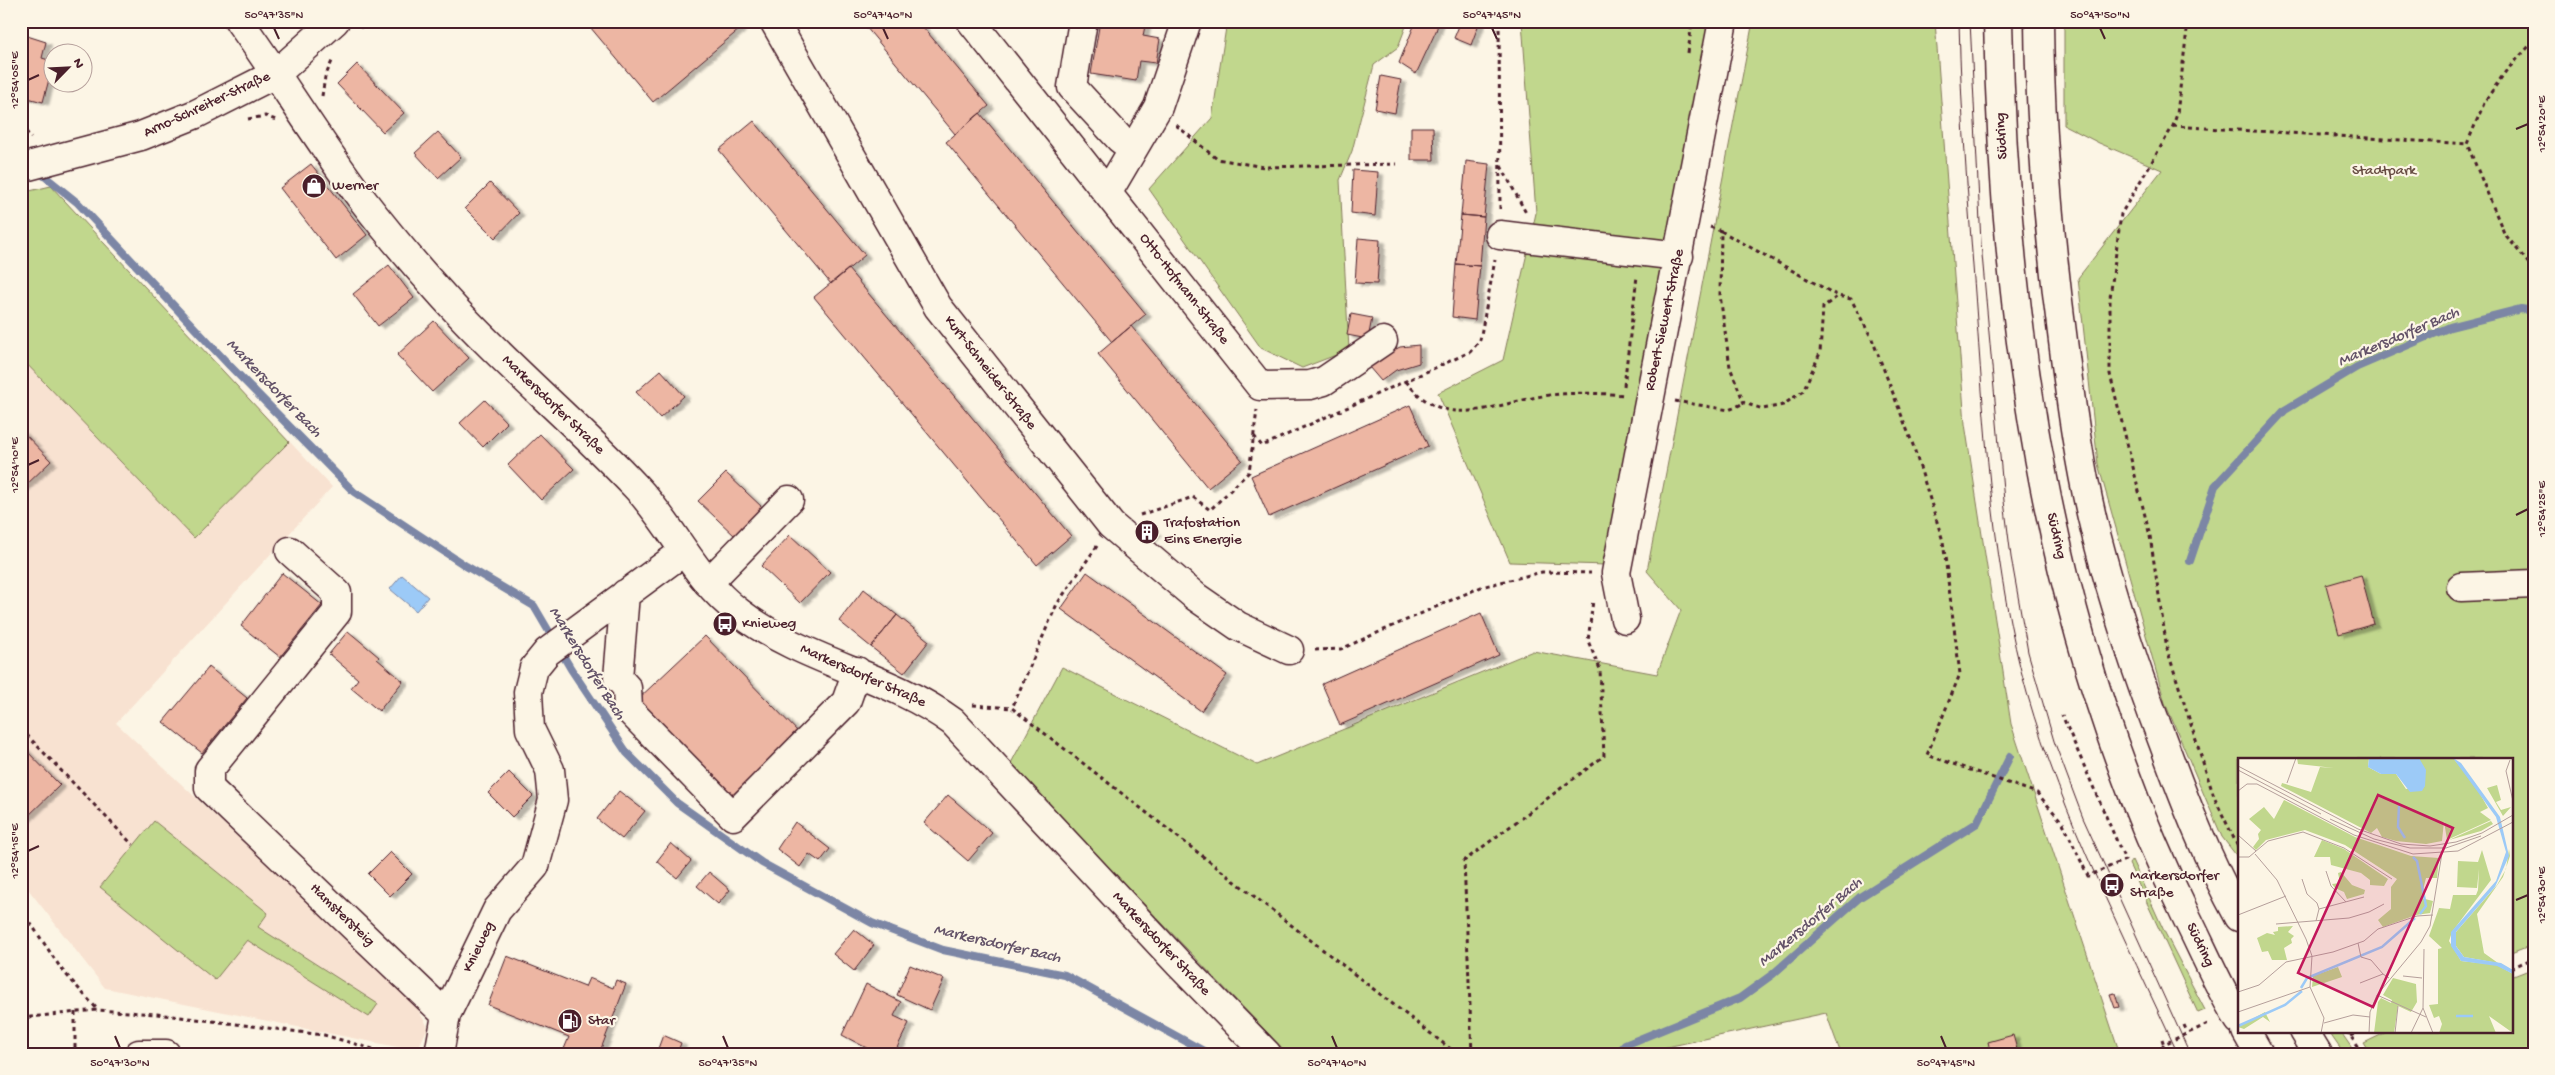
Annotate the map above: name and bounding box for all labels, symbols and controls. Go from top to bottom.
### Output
text: 50°47'35"N [245,9,304,23]
text: 50°47'40"N [854,9,913,23]
text: 50°47'45"N [1463,9,1521,23]
text: 50°47'50"N [2070,9,2130,23]
north arrow [42,42,92,92]
text: 12°54'05"E [9,51,23,109]
text: N [68,56,87,71]
street label: Arno-Schreiter-Straße [141,68,273,142]
text: 12°54'20"E [2536,95,2550,153]
street label: Südring [1992,112,2012,160]
park label: Stadtpark [2352,162,2417,180]
shop icon: Werner [301,173,327,199]
place label: Werner [332,177,380,195]
street label: Otto-Hofmann-Straße [1135,230,1233,348]
street label: Robert-Siewert-Straße [1641,247,1689,393]
water label: Markersdorfer Bach [2336,304,2463,372]
street label: Kurt-Schneider-Straße [940,312,1040,434]
water label: Markersdorfer Bach [221,336,325,443]
street label: Markersdorfer Straße [498,351,608,459]
text: 12°54'10"E [9,437,23,494]
text: 12°54'25"E [2536,481,2550,538]
street label: Südring [2042,511,2070,561]
place label: Trafostation Eins Energie [1163,514,1242,549]
building icon: Trafostation Eins Energie [1134,519,1160,545]
water label: Markersdorfer Bach [544,604,629,724]
bus stop icon: Knieweg [712,611,738,637]
place label: Knieweg [742,615,796,633]
street label: Markersdorfer Straße [797,640,929,712]
inset map [2238,758,2512,1032]
text: 12°54'15"E [9,823,23,879]
text: 12°54'30"E [2536,866,2550,924]
place label: Markersdorfer Straße [2130,867,2221,902]
bus stop icon: Markersdorfer Straße [2099,872,2125,898]
water label: Markersdorfer Bach [1755,874,1867,972]
street label: Hamstersteig [306,880,378,950]
street label: Markersdorfer Straße [1108,888,1214,1000]
street label: Knieweg [459,919,499,975]
street label: Südring [2182,920,2218,970]
water label: Markersdorfer Bach [932,921,1063,969]
fuel station icon: Star [557,1008,583,1034]
place label: Star [588,1012,616,1030]
text: 50°47'30"N [90,1057,150,1071]
text: 50°47'35"N [699,1057,758,1071]
text: 50°47'40"N [1308,1057,1367,1071]
text: 50°47'45"N [1917,1057,1975,1071]

